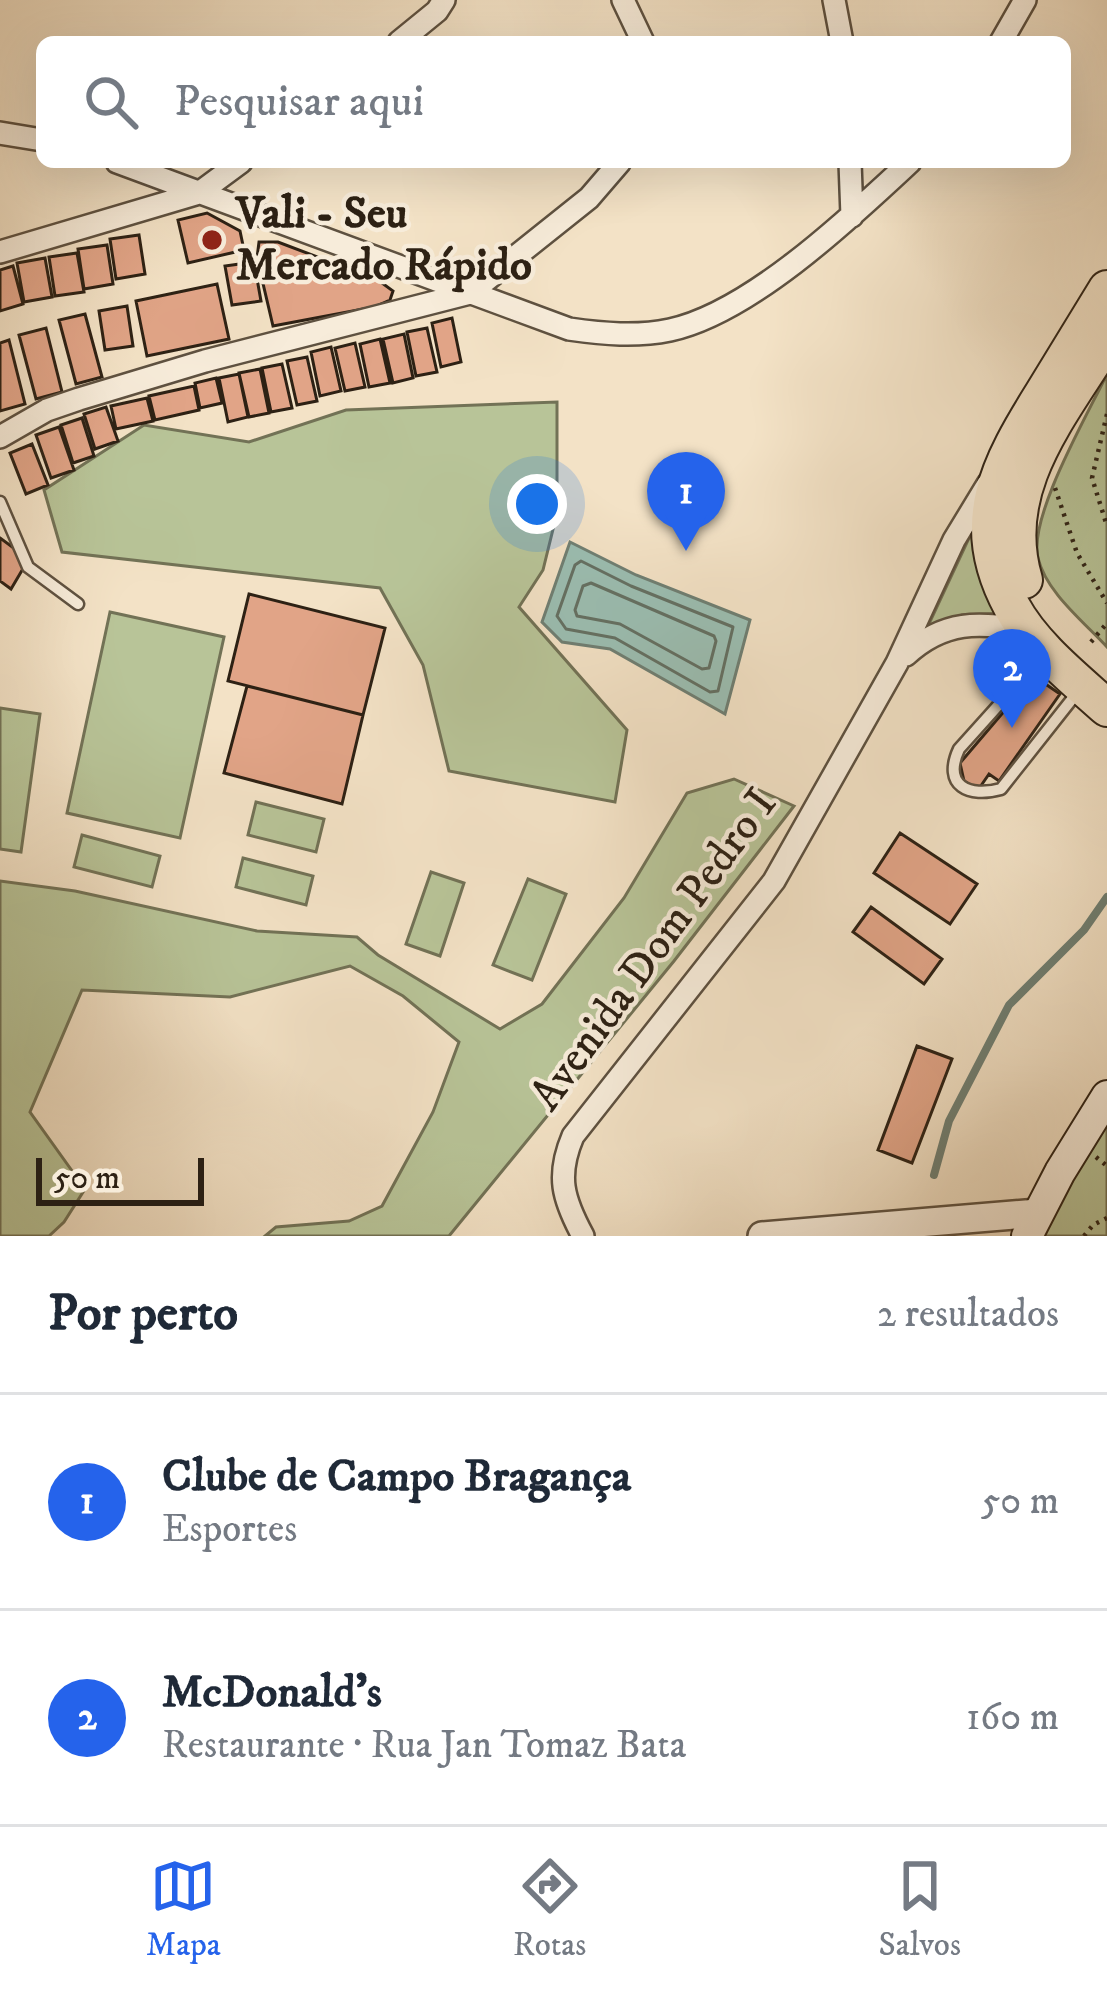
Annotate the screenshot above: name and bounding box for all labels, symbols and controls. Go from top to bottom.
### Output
search box [36,36,1071,168]
icon: search [78,69,144,135]
text: Pesquisar aqui [174,74,424,130]
place label: Vali - Seu Mercado Rápido [234,186,532,294]
marker: Vali - Seu Mercado Rápido [199,227,225,253]
pin: 1 [647,452,725,551]
your location [507,474,567,534]
pin: 2 [973,629,1051,728]
street label: Avenida Dom Pedro I [518,778,790,1122]
scale bar [36,1152,204,1205]
text: 50 m [54,1158,120,1199]
text: Por perto [48,1282,238,1346]
text: 2 resultados [877,1290,1059,1339]
text: Clube de Campo Bragança [162,1449,631,1505]
text: 1 [80,1477,94,1526]
text: 50 m [981,1477,1059,1526]
text: Esportes [162,1505,297,1554]
text: McDonald's [162,1665,382,1721]
text: 2 [77,1693,97,1742]
text: 160 m [966,1693,1059,1742]
text: Restaurante · Rua Jan Tomaz Bata [162,1721,686,1770]
tab: Mapa [146,1853,221,1966]
tab: Rotas [513,1853,586,1966]
tab: Salvos [879,1853,961,1966]

